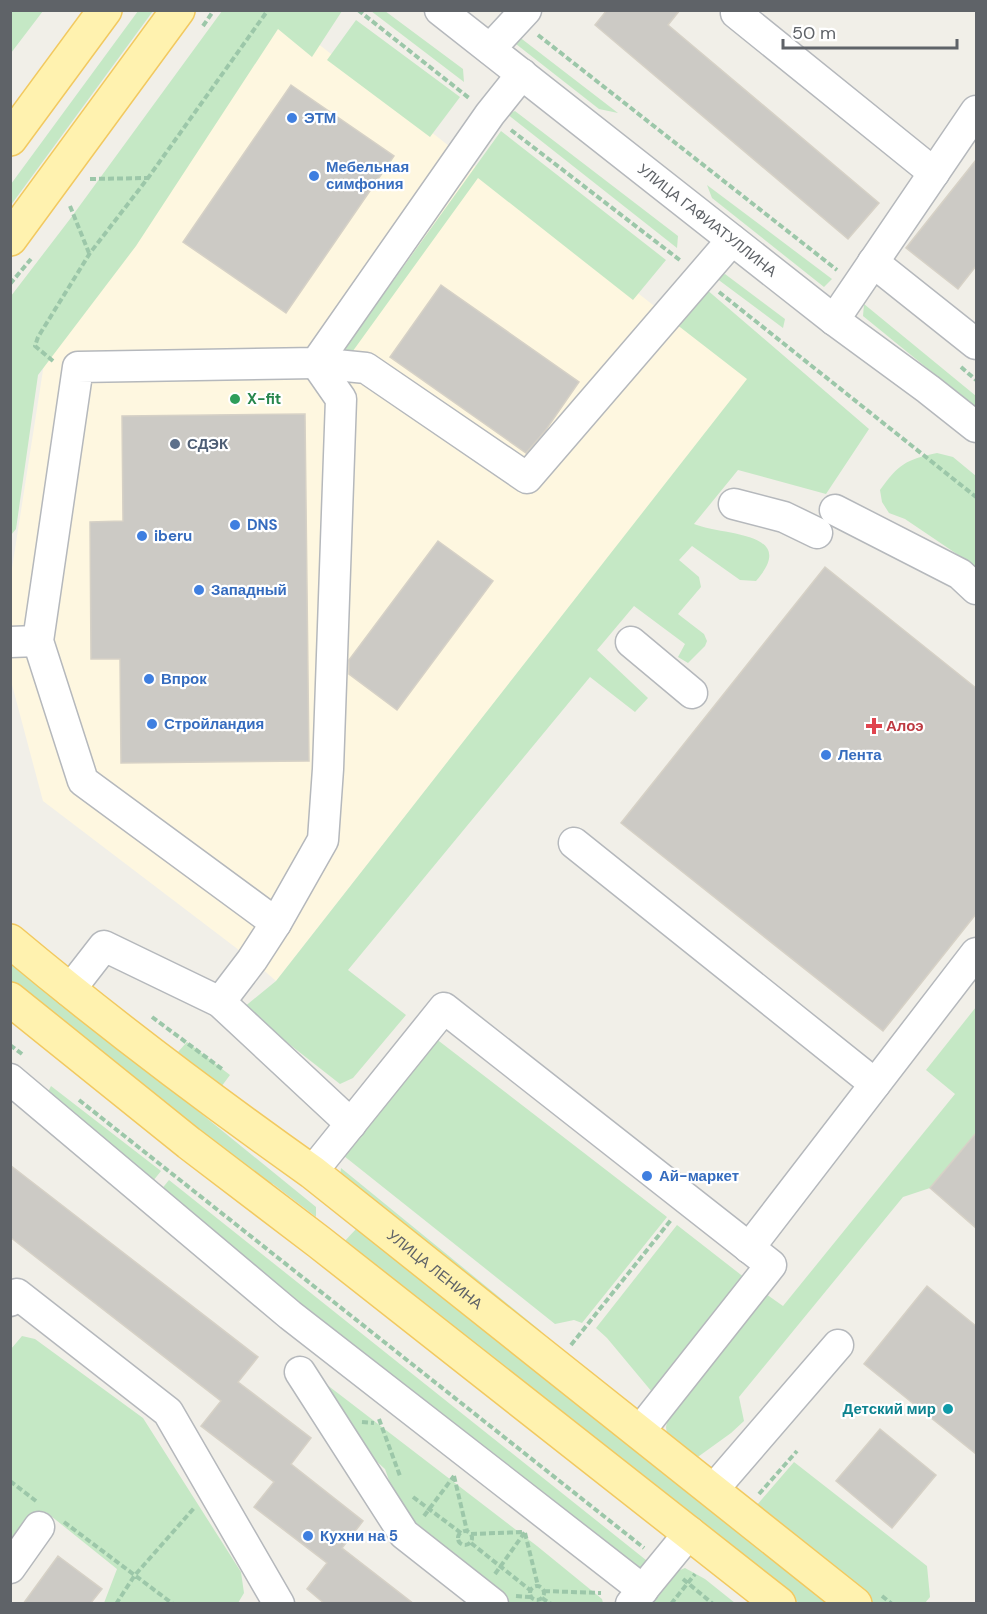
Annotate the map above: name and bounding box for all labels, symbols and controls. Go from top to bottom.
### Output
scale bar [783,12,957,50]
text: 50 m [792,21,836,45]
place label: ЭТМ [304,108,336,128]
marker: ЭТМ [285,111,299,125]
place label: Мебельная симфония [326,157,409,194]
street label: УЛИЦА ГАФИАТУЛЛИНА [633,159,781,281]
marker: Мебельная симфония [307,169,321,183]
place label: X-fit [247,389,281,409]
marker: X-fit [228,392,242,406]
place label: СДЭК [187,434,229,454]
marker: СДЭК [168,437,182,451]
place label: DNS [247,515,278,535]
marker: DNS [228,518,242,532]
place label: iberu [154,526,192,546]
marker: iberu [135,529,149,543]
place label: Западный [211,580,287,600]
marker: Западный [192,583,206,597]
place label: Впрок [161,669,207,689]
marker: Впрок [142,672,156,686]
place label: Стройландия [164,714,264,734]
place label: Алоэ [886,716,923,736]
marker: Стройландия [145,717,159,731]
marker: Алоэ [867,719,881,733]
place label: Лента [838,745,882,765]
marker: Лента [819,748,833,762]
place label: Ай-маркет [659,1166,739,1186]
marker: Ай-маркет [640,1169,654,1183]
street label: УЛИЦА ЛЕНИНА [383,1225,487,1314]
place label: Детский мир [843,1399,936,1419]
marker: Детский мир [941,1402,955,1416]
place label: Кухни на 5 [320,1526,398,1546]
marker: Кухни на 5 [301,1529,315,1543]

